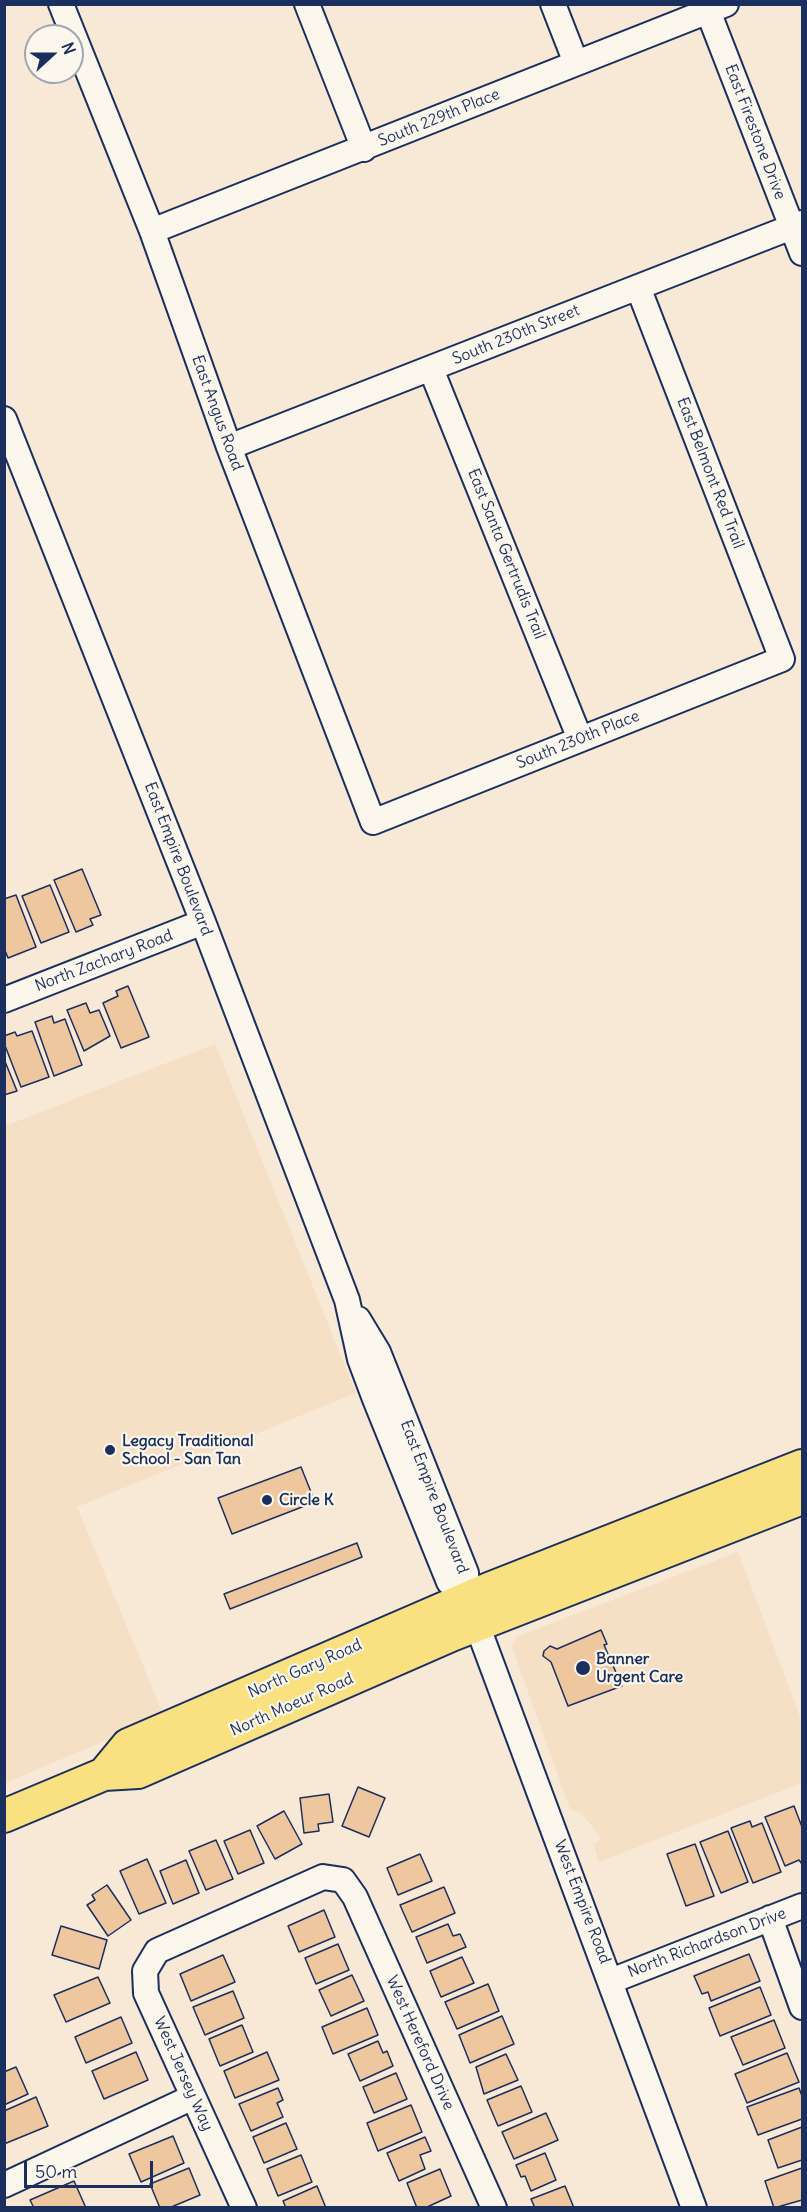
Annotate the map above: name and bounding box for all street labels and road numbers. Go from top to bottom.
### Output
street label: East Firestone Drive [720,62,790,202]
street label: South 229th Place [375,85,503,151]
street label: South 230th Street [450,301,582,369]
street label: East Angus Road [187,353,247,473]
street label: East Belmont Red Trail [672,395,748,551]
street label: East Santa Gertrudis Trail [463,466,549,642]
street label: South 230th Place [514,707,642,773]
street label: East Empire Boulevard [140,780,216,938]
street label: North Zachary Road [32,926,176,996]
street label: East Empire Boulevard [396,1418,472,1576]
street label: North Gary Road [245,1635,365,1703]
street label: North Moeur Road [228,1669,356,1741]
street label: West Empire Road [550,1837,614,1967]
street label: North Richardson Drive [625,1904,789,1982]
street label: West Hereford Drive [382,1973,458,2113]
street label: West Jersey Way [149,2014,217,2134]

